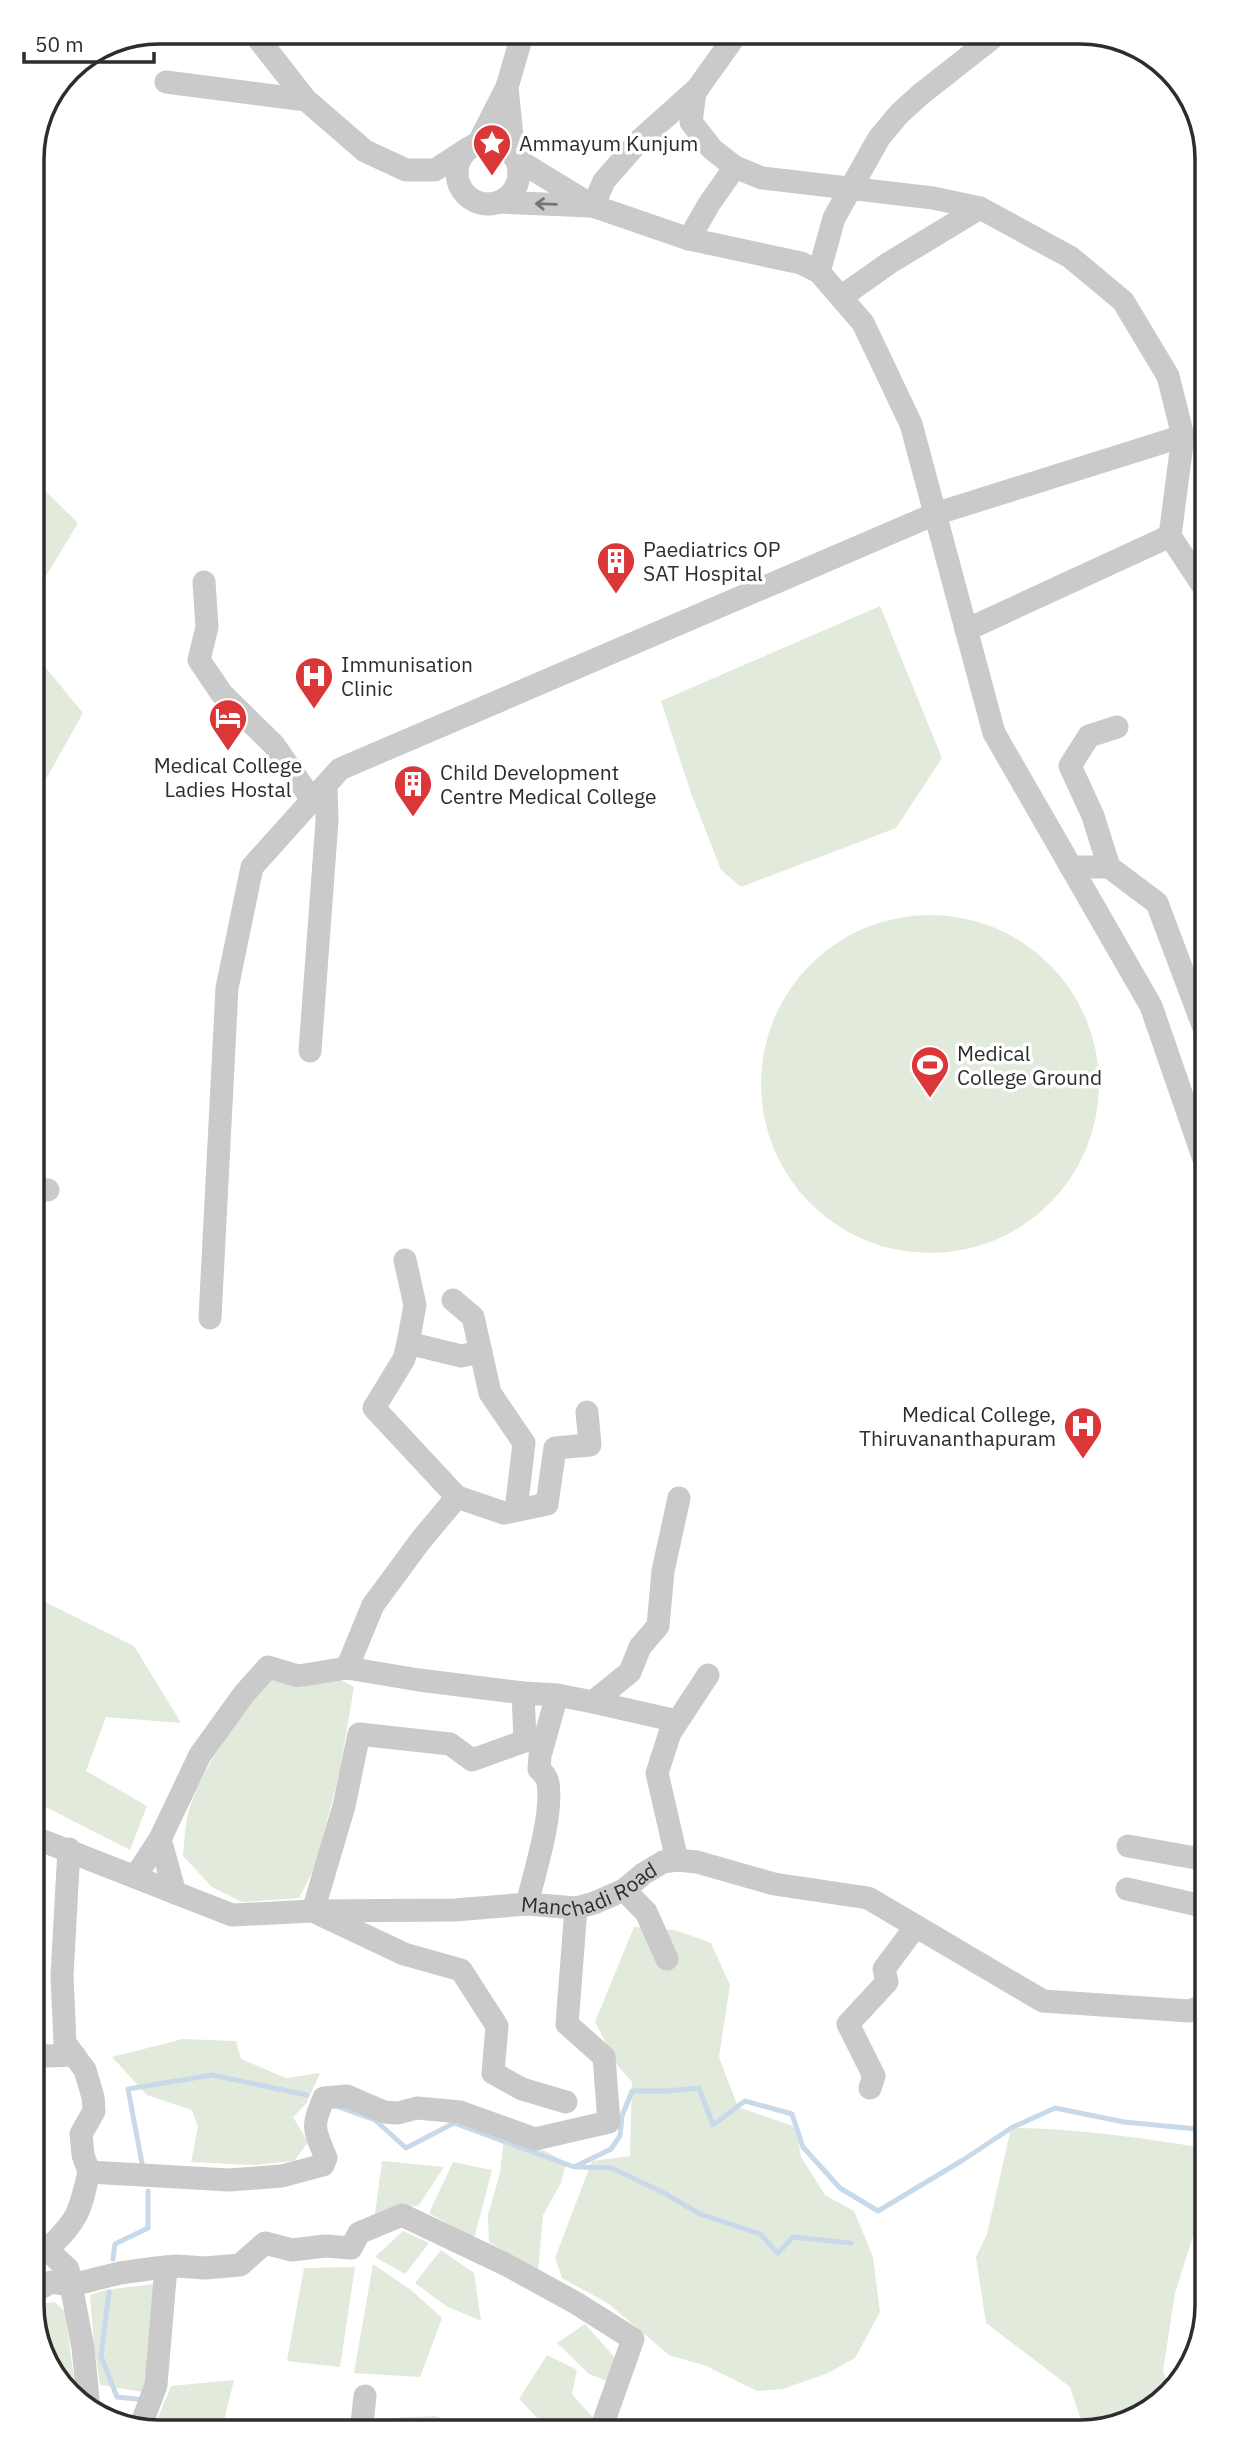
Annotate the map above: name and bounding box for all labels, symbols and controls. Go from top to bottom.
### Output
scale bar [24,21,154,65]
text: 50 m [35,30,84,58]
place icon: Ammayum Kunjum [471,122,513,177]
place label: Ammayum Kunjum [519,129,698,157]
one-way arrow [535,198,558,211]
place label: Paediatrics OP SAT Hospital [643,535,781,587]
building icon: Paediatrics OP SAT Hospital [595,540,637,595]
place label: Immunisation Clinic [341,650,473,702]
hospital icon: Immunisation Clinic [293,655,335,710]
hotel icon: Medical College Ladies Hostal [207,697,249,752]
place label: Medical College Ladies Hostal [154,751,302,803]
place label: Child Development Centre Medical College [440,758,657,810]
building icon: Child Development Centre Medical College [392,763,434,818]
place label: Medical College Ground [957,1039,1102,1091]
sports icon: Medical College Ground [909,1044,951,1099]
place label: Medical College, Thiruvananthapuram [859,1400,1056,1452]
hospital icon: Medical College, Thiruvananthapuram [1062,1405,1104,1460]
street label: Manchadi Road [520,1855,662,1923]

